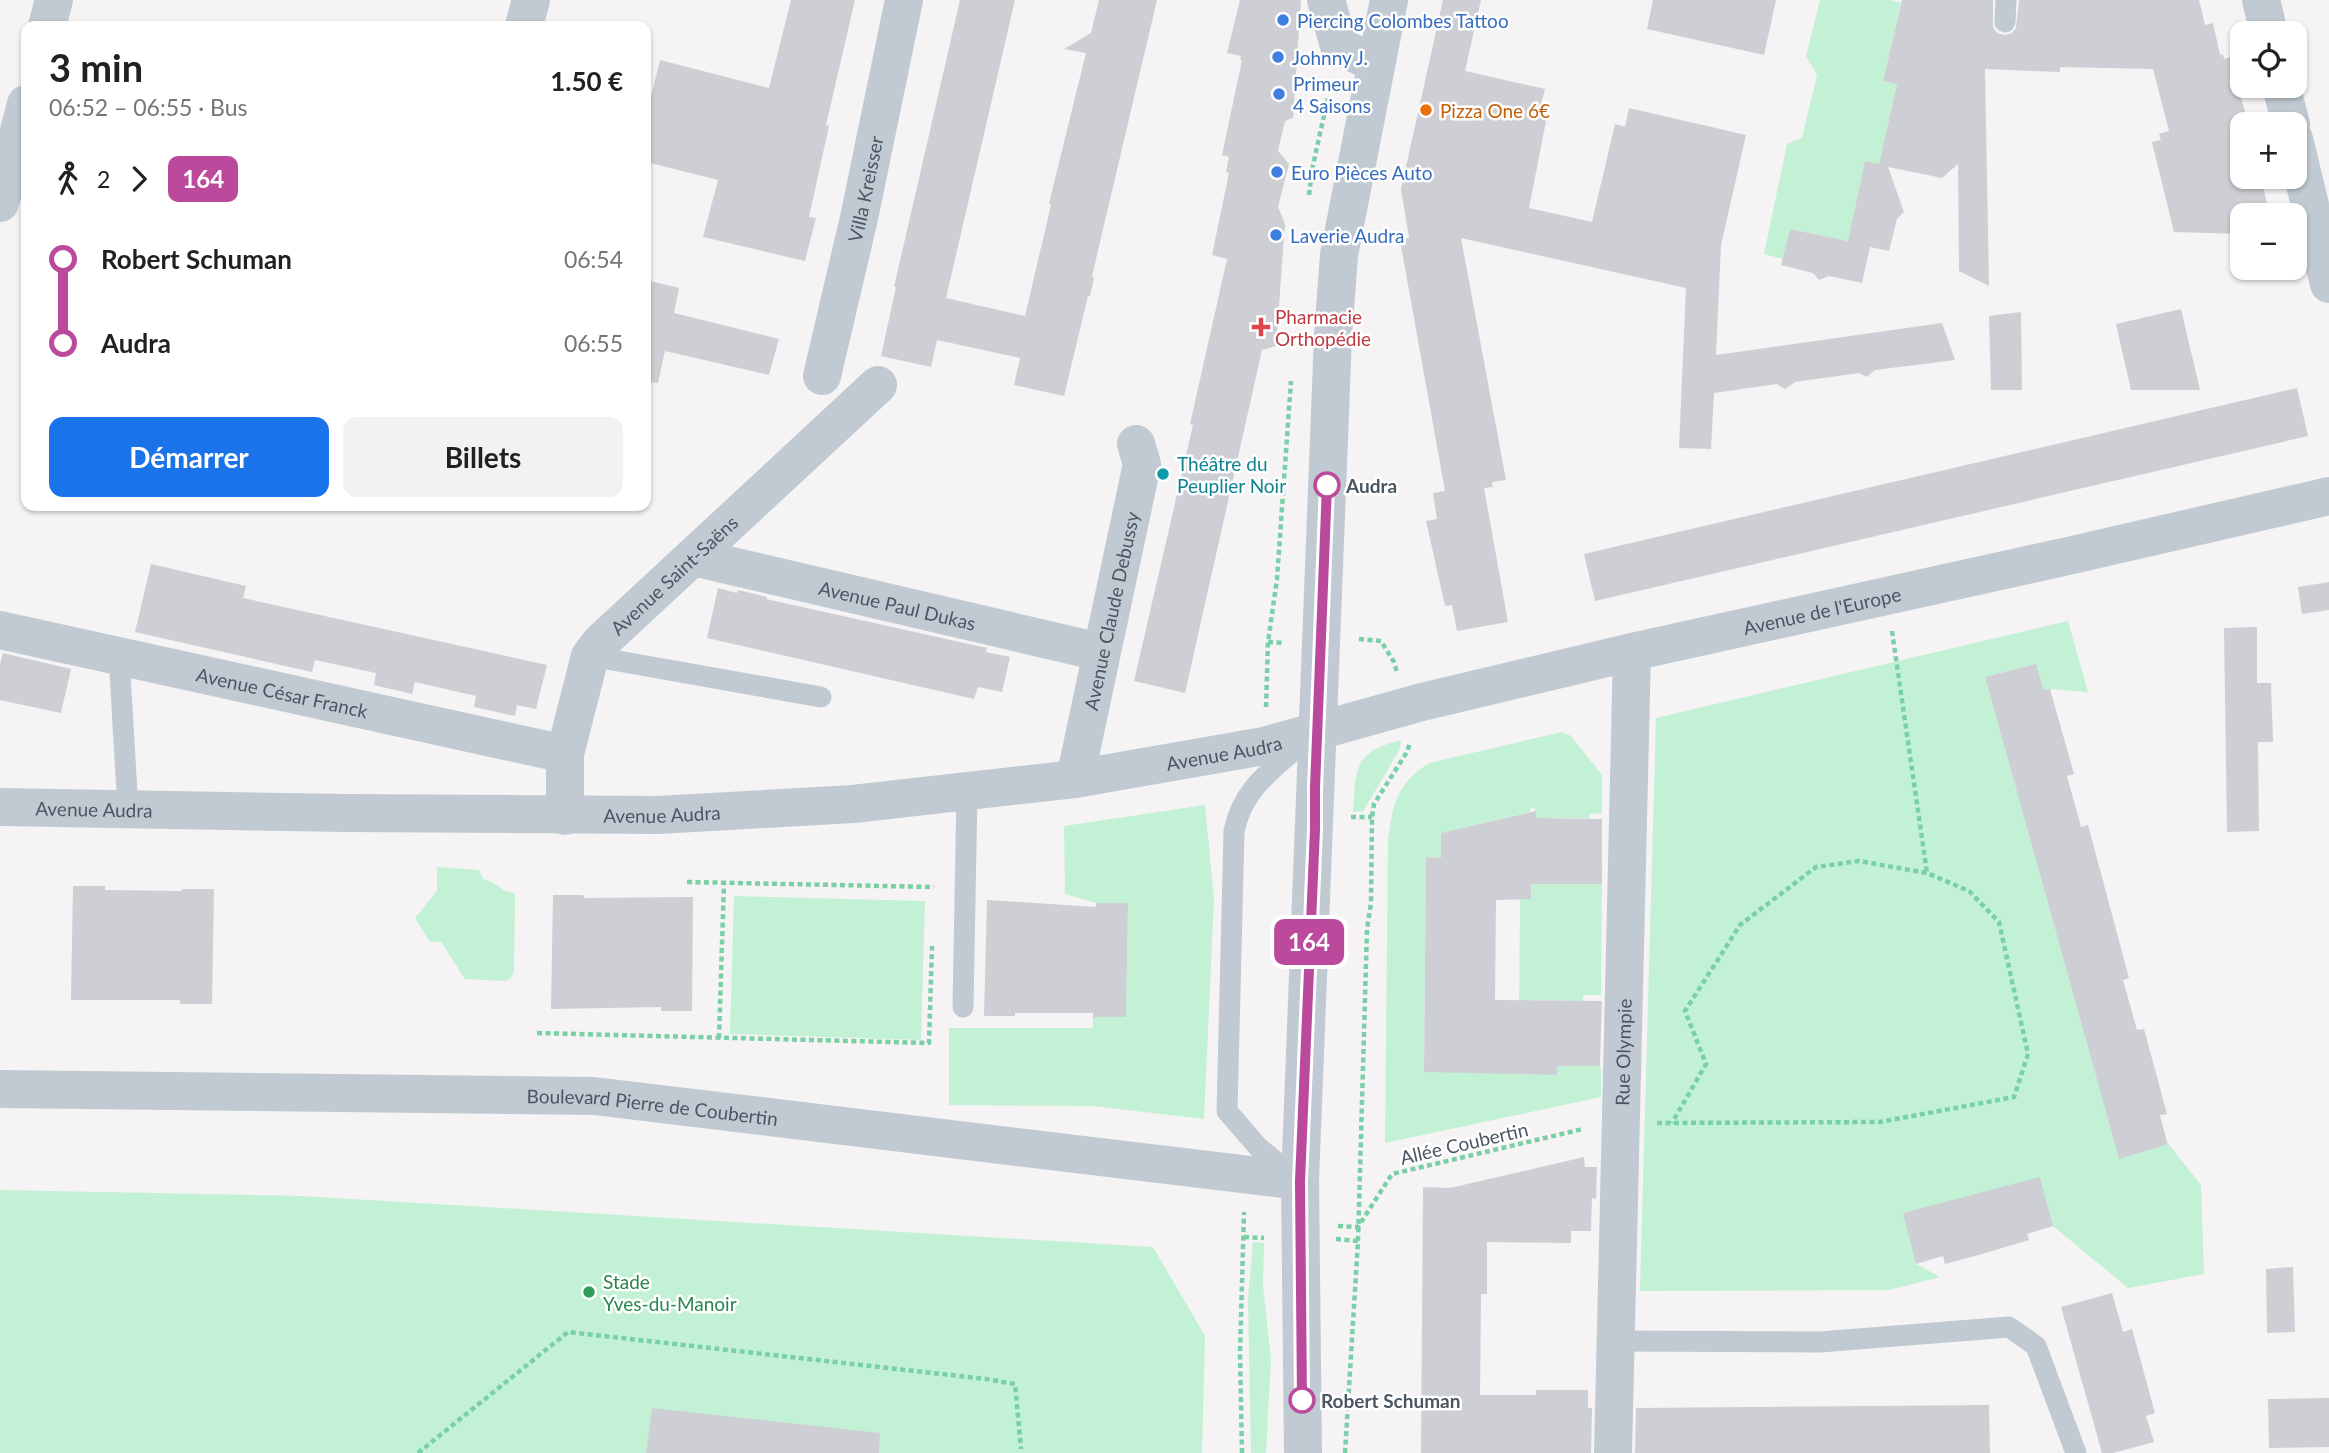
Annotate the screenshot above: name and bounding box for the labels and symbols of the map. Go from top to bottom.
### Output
place label: Piercing Colombes Tattoo [1297,9,1509,32]
marker: Piercing Colombes Tattoo [1275,12,1291,28]
place label: Johnny J. [1292,46,1368,69]
marker: Johnny J. [1270,49,1286,65]
place label: Primeur 4 Saisons [1293,72,1371,117]
marker: Primeur 4 Saisons [1271,86,1287,102]
place label: Pizza One 6€ [1440,99,1550,122]
marker: Pizza One 6€ [1418,102,1434,118]
street label: Villa Kreisser [842,134,887,244]
place label: Euro Pièces Auto [1291,161,1432,184]
marker: Euro Pièces Auto [1269,164,1285,180]
place label: Laverie Audra [1290,224,1404,247]
marker: Laverie Audra [1268,227,1284,243]
place label: Pharmacie Orthopédie [1275,305,1371,350]
marker: Pharmacie Orthopédie [1253,319,1269,335]
place label: Théâtre du Peuplier Noir [1177,452,1286,497]
marker: Théâtre du Peuplier Noir [1155,466,1171,482]
marker: Audra [1314,472,1340,498]
place label: Audra [1345,474,1397,497]
street label: Avenue Claude Debussy [1078,509,1143,712]
street label: Avenue Saint-Saëns [605,510,742,639]
street label: Avenue Paul Dukas [817,575,978,634]
street label: Avenue de l'Europe [1741,582,1903,639]
street label: Avenue César Franck [194,662,371,722]
street label: Avenue Audra [1164,730,1284,774]
street label: Avenue Audra [35,796,153,821]
street label: Avenue Audra [603,800,721,827]
line badge: 164 [1269,919,1349,965]
street label: Rue Olympie [1610,998,1635,1106]
street label: Boulevard Pierre de Coubertin [526,1084,779,1130]
street label: Allée Coubertin [1398,1117,1530,1169]
place label: Stade Yves-du-Manoir [603,1270,737,1315]
marker: Stade Yves-du-Manoir [581,1284,597,1300]
marker: Robert Schuman [1289,1387,1315,1413]
place label: Robert Schuman [1321,1389,1460,1412]

